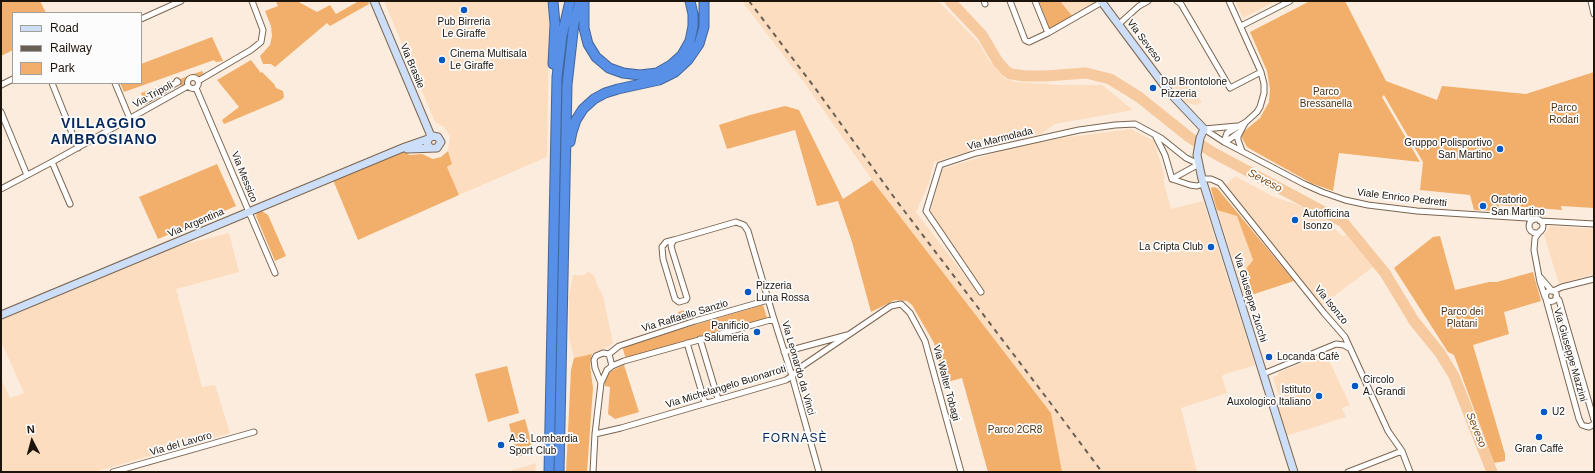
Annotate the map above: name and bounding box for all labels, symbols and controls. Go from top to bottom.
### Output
marker: Pub Birreria Le Giraffe [459,5,469,15]
legend [12,12,142,84]
place label: Pub Birreria Le Giraffe [438,16,490,40]
street label: Via Seveso [1124,17,1164,65]
text: Road [50,21,79,35]
text: Railway [50,41,92,55]
street label: Via Brasile [397,42,427,90]
place label: Cinema Multisala Le Giraffe [450,48,527,72]
marker: Cinema Multisala Le Giraffe [437,55,447,65]
text: Park [50,61,75,75]
place label: Dal Brontolone Pizzeria [1161,76,1227,100]
street label: Via Tripoli [131,79,175,111]
marker: Dal Brontolone Pizzeria [1148,83,1158,93]
park label: Parco Bressanella [1300,86,1352,110]
park label: Parco Rodari [1549,102,1579,126]
district label: VILLAGGIO AMBROSIANO [50,116,158,148]
street label: Via Marmolada [966,125,1034,153]
place label: Gruppo Polisportivo San Martino [1404,137,1492,160]
marker: Gruppo Polisportivo San Martino [1495,144,1505,154]
street label: Via Messico [228,150,260,204]
water label: Seveso [1246,167,1284,195]
street label: Viale Enrico Pedretti [1356,187,1448,209]
place label: Oratorio San Martino [1491,194,1545,218]
marker: Oratorio San Martino [1478,201,1488,211]
street label: Via Argentina [166,206,226,240]
place label: Autofficina Isonzo [1303,208,1350,232]
marker: Autofficina Isonzo [1290,215,1300,225]
place label: La Cripta Club [1139,241,1203,253]
marker: La Cripta Club [1206,242,1216,252]
street label: Via Giuseppe Zucchi [1231,252,1269,344]
place label: Pizzeria Luna Rossa [756,280,809,304]
street label: Via Isonzo [1312,283,1350,327]
marker: Pizzeria Luna Rossa [743,287,753,297]
street label: Via Raffaello Sanzio [640,297,730,335]
park label: Parco dei Platani [1441,306,1483,330]
street label: Via Giuseppe Mazzini [1551,307,1589,403]
street label: Via Leonardo da Vinci [779,319,817,417]
place label: Panificio Salumeria [704,320,749,344]
marker: Panificio Salumeria [752,327,762,337]
street label: Via Walter Tobagi [930,344,962,422]
place label: Locanda Cafè [1277,351,1339,363]
marker: Locanda Cafè [1264,352,1274,362]
street label: Via Michelangelo Buonarroti [665,363,787,411]
place label: Circolo A. Grandi [1363,374,1405,398]
marker: Circolo A. Grandi [1350,381,1360,391]
place label: Istituto Auxologico Italiano [1227,384,1311,408]
marker: Istituto Auxologico Italiano [1314,391,1324,401]
place label: U2 [1552,406,1565,418]
marker: U2 [1539,407,1549,417]
water label: Seveso [1463,411,1489,449]
north arrow [12,421,52,461]
text: N [26,423,35,435]
park label: Parco 2CR8 [988,424,1042,436]
street label: Via del Lavoro [149,429,213,459]
district label: FORNASÈ [762,432,828,446]
marker: Gran Caffė [1534,432,1544,442]
place label: A.S. Lombardia Sport Club [509,433,578,456]
marker: A.S. Lombardia Sport Club [496,440,506,450]
place label: Gran Caffė [1515,443,1563,455]

